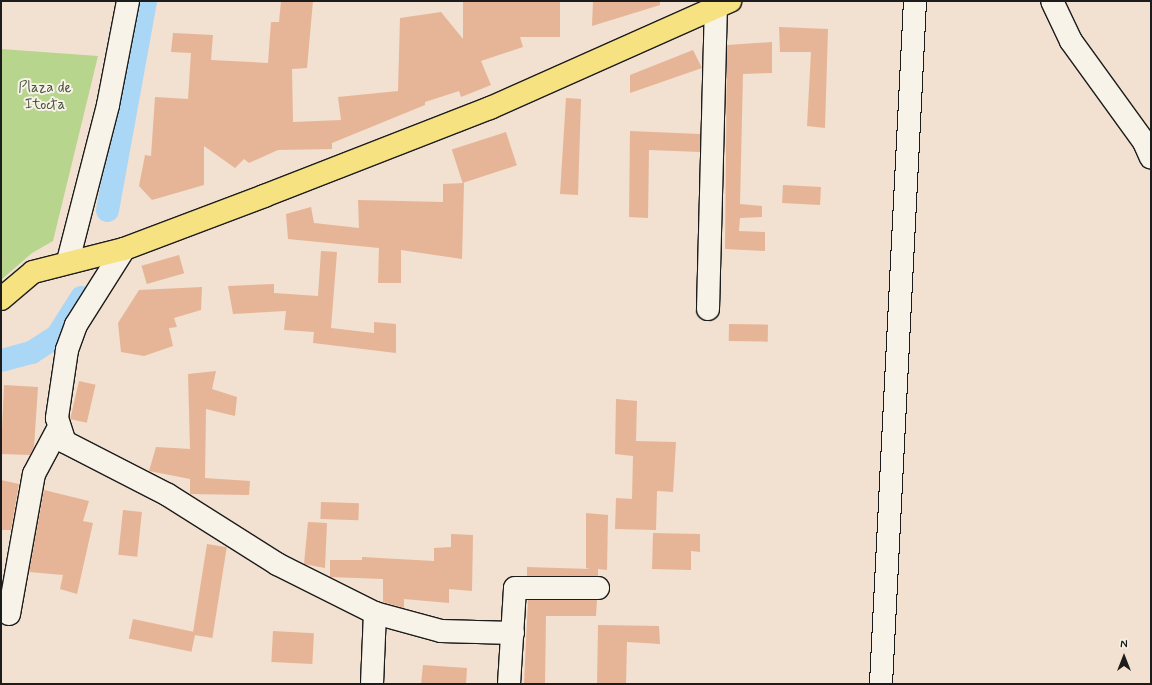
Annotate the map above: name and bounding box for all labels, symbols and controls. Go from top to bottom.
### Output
park label: Plaza de Itocta [18,79,72,114]
north arrow [1104,637,1144,677]
text: N [1120,638,1128,652]

